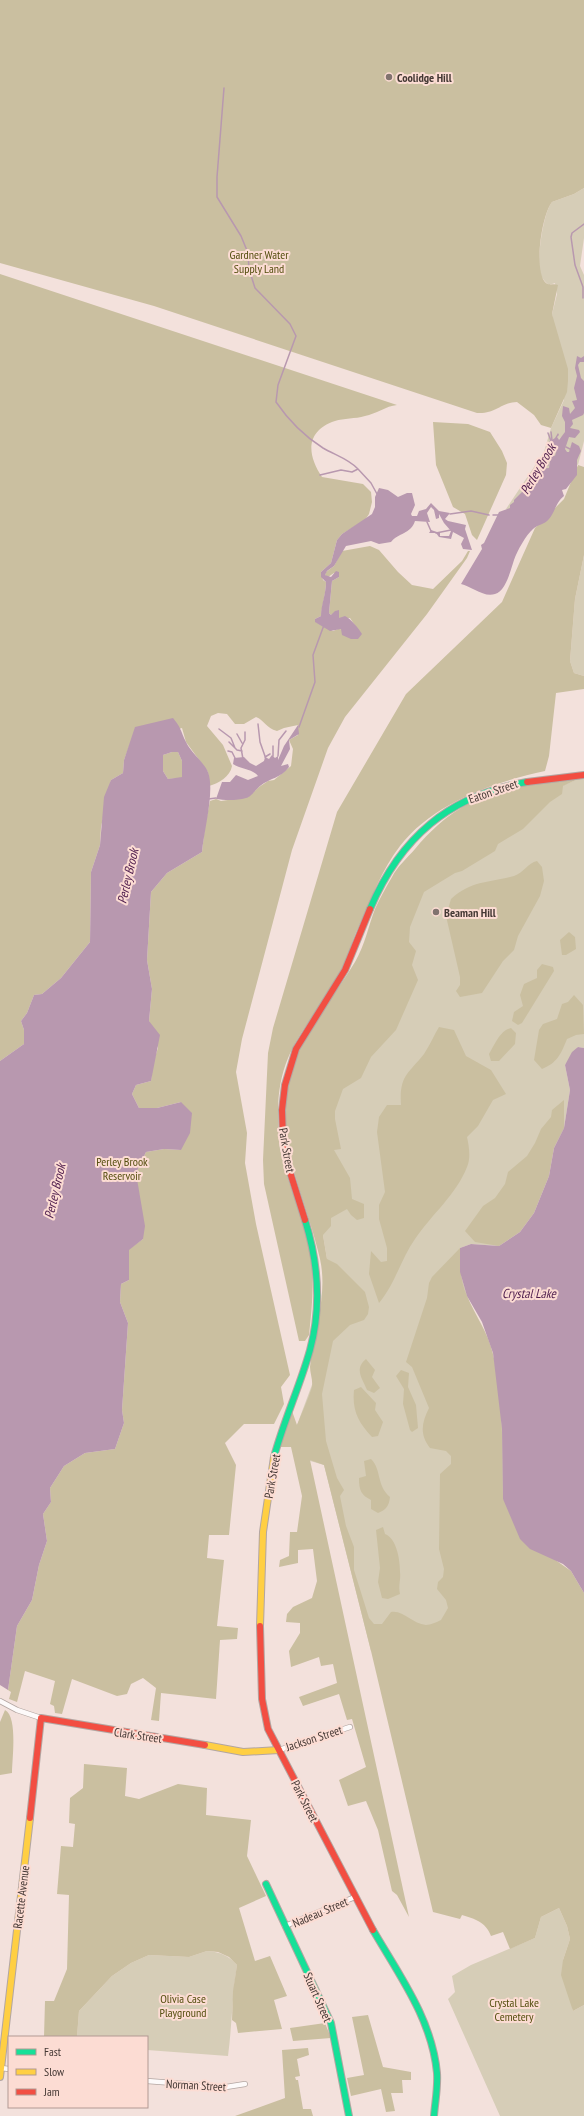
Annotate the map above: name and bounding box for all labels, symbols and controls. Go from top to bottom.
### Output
place label: Coolidge Hill [397,70,452,85]
marker: Coolidge Hill [384,72,394,82]
park label: Gardner Water Supply Land [230,247,289,276]
water label: Perley Brook [516,439,561,497]
street label: Eaton Street [466,775,520,806]
water label: Perley Brook [113,845,143,905]
place label: Beaman Hill [444,905,496,920]
marker: Beaman Hill [431,907,441,917]
street label: Park Street [276,1127,298,1174]
park label: Perley Brook Reservoir [96,1154,148,1183]
water label: Perley Brook [40,1160,70,1220]
water label: Crystal Lake [502,1285,558,1302]
street label: Park Street [261,1452,283,1499]
street label: Jackson Street [283,1722,345,1754]
street label: Clark Street [113,1724,164,1746]
street label: Park Street [288,1778,322,1825]
street label: Racette Avenue [10,1864,32,1929]
street label: Nadeau Street [290,1893,351,1930]
street label: Stuart Street [300,1970,336,2025]
park label: Olivia Case Playground [160,1991,206,2020]
park label: Crystal Lake Cemetery [489,1995,539,2024]
legend [8,2036,148,2108]
text: Fast [44,2044,62,2059]
text: Slow [44,2064,65,2079]
street label: Norman Street [166,2076,227,2094]
text: Jam [43,2084,60,2099]

